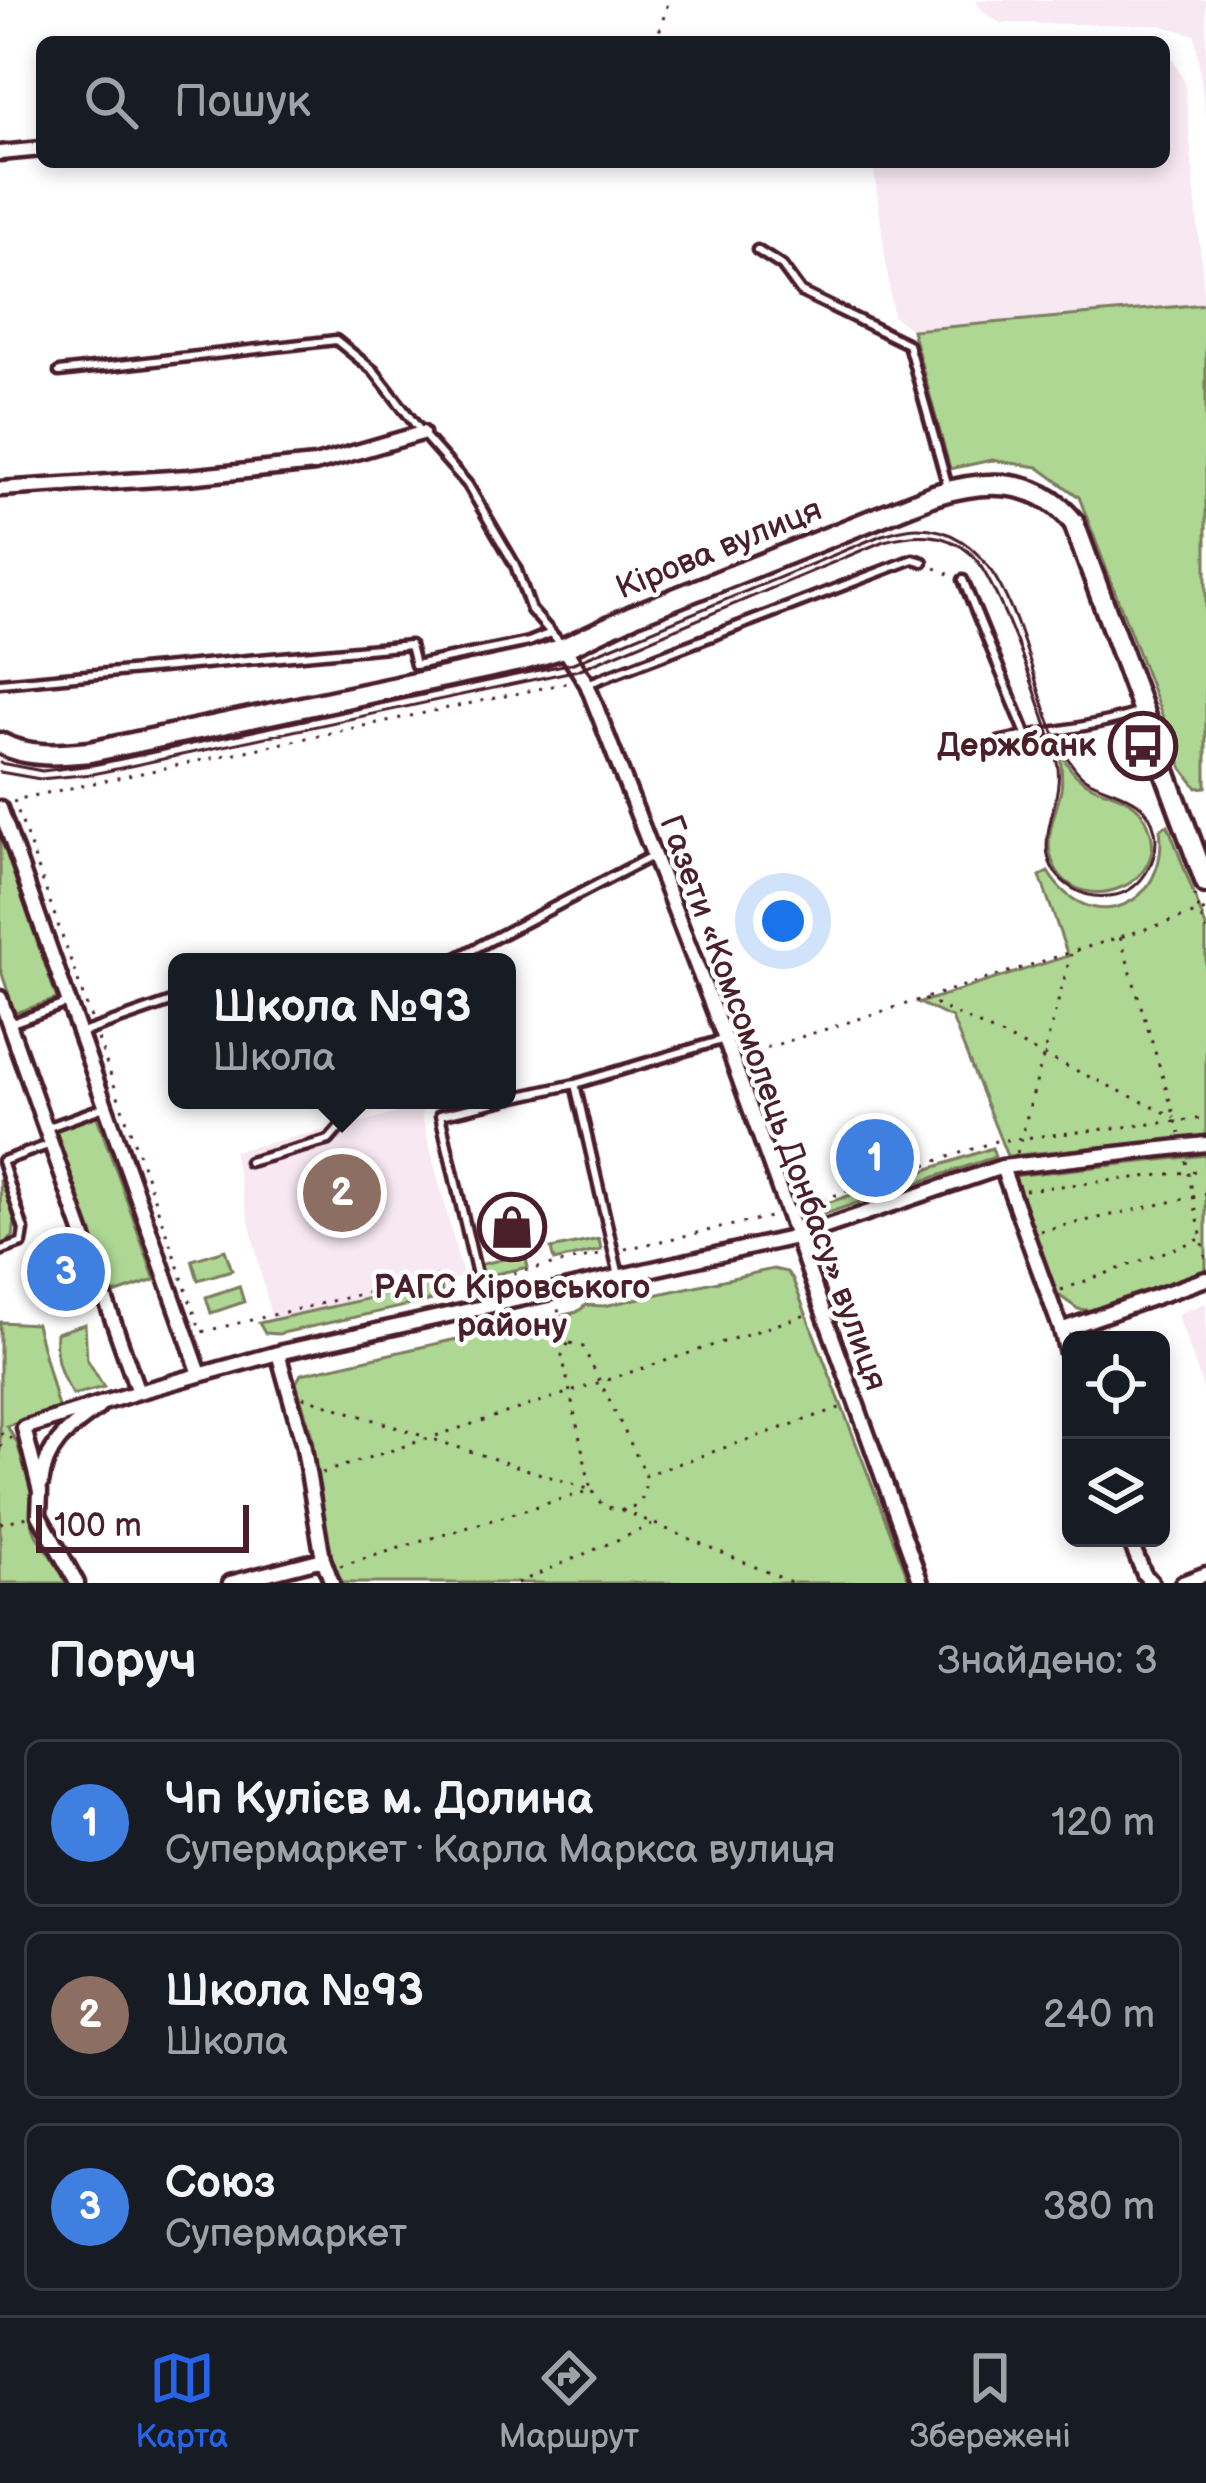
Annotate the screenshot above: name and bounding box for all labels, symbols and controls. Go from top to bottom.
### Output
search box [36,36,1170,168]
icon: search [78,69,144,135]
text: Пошук [174,75,311,130]
street label: Кірова вулиця [610,490,828,608]
bus stop icon: Держбанк [1108,711,1178,781]
place label: Держбанк [937,726,1096,766]
street label: Газети «Комсомолець Донбасу» вулиця [650,810,896,1396]
your location [753,891,813,951]
popup [168,953,516,1109]
text: Школа №93 [213,980,471,1035]
text: Школа [213,1035,336,1082]
pin: 1 [836,1113,914,1203]
pin: 2 [303,1148,381,1238]
shop icon: РАГС Кіровського району [477,1192,547,1262]
pin: 3 [27,1227,105,1317]
place label: РАГС Кіровського району [374,1268,650,1346]
map controls [1062,1331,1170,1547]
button: locate [1062,1331,1170,1439]
button: layers [1062,1439,1170,1547]
scale bar [36,1499,249,1552]
text: 100 m [54,1506,142,1546]
text: Поруч [48,1631,197,1692]
text: Знайдено: 3 [937,1638,1158,1685]
text: Чп Кулієв м. Долина [165,1772,593,1827]
text: 1 [82,1800,98,1847]
text: 120 m [1051,1800,1155,1847]
text: Супермаркет · Карла Маркса вулиця [165,1827,835,1874]
text: Школа №93 [165,1964,424,2019]
text: 2 [78,1992,102,2039]
text: 240 m [1043,1992,1155,2039]
text: Школа [165,2019,288,2066]
text: Союз [165,2156,275,2211]
text: 3 [79,2184,101,2231]
text: 380 m [1043,2184,1155,2231]
text: Супермаркет [165,2211,407,2258]
tab: Карта [135,2345,228,2457]
tab: Маршрут [499,2345,639,2457]
tab: Збережені [910,2345,1071,2457]

